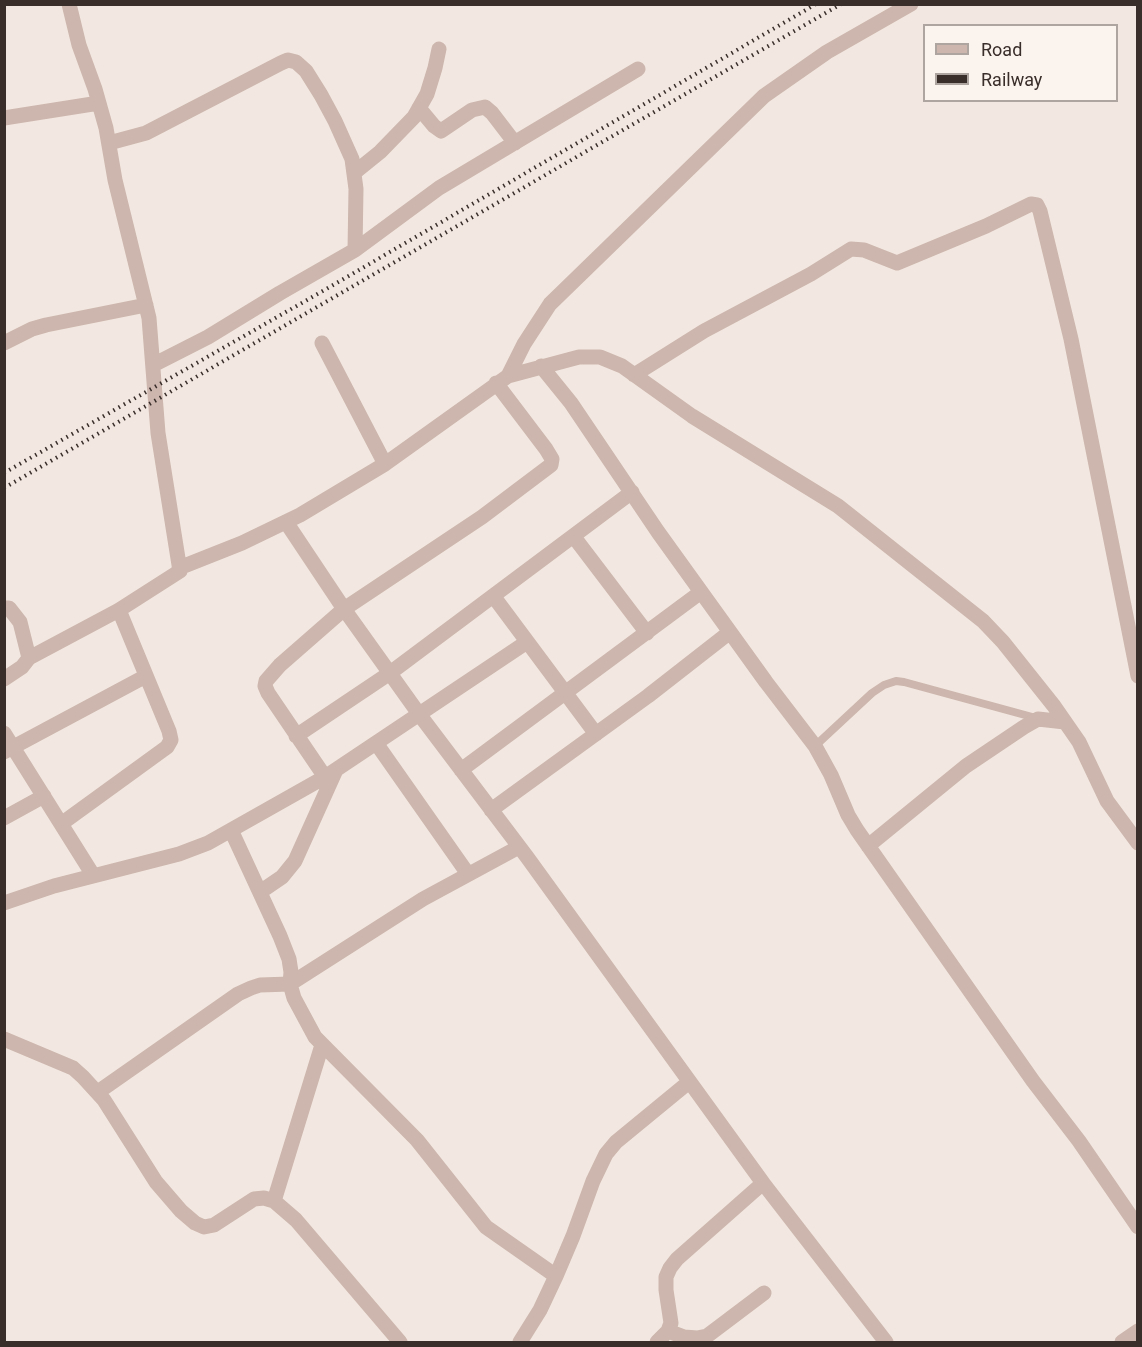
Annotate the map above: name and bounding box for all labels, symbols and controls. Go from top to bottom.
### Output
legend [923,24,1118,102]
text: Road [981,39,1022,60]
text: Railway [981,69,1042,90]

